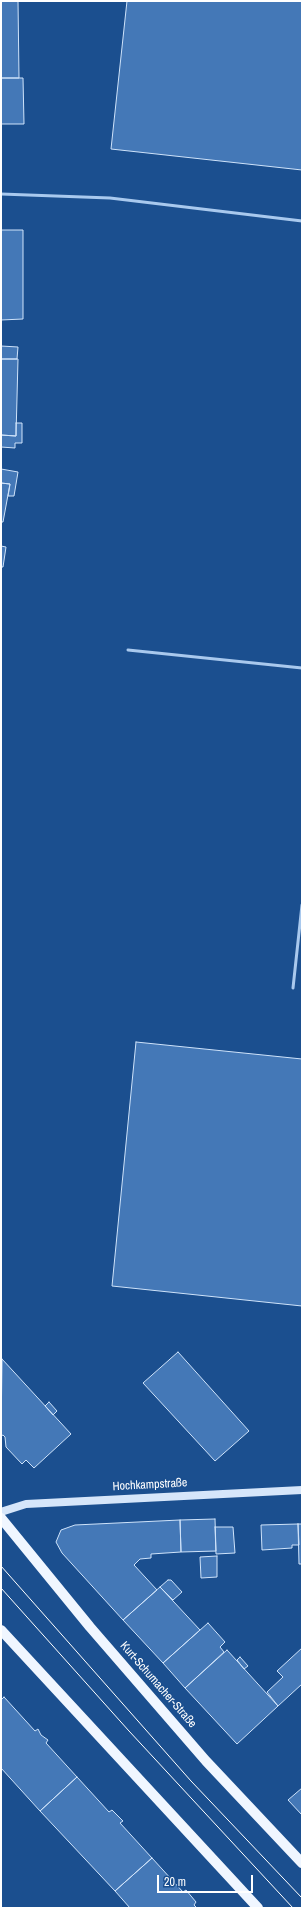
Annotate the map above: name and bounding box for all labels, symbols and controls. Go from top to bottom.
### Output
street label: Hochkampstraße [112,1476,188,1494]
street label: Kurt-Schumacher-Straße [117,1639,199,1731]
scale bar [159,1867,255,1893]
text: 20 m [164,1874,186,1890]

